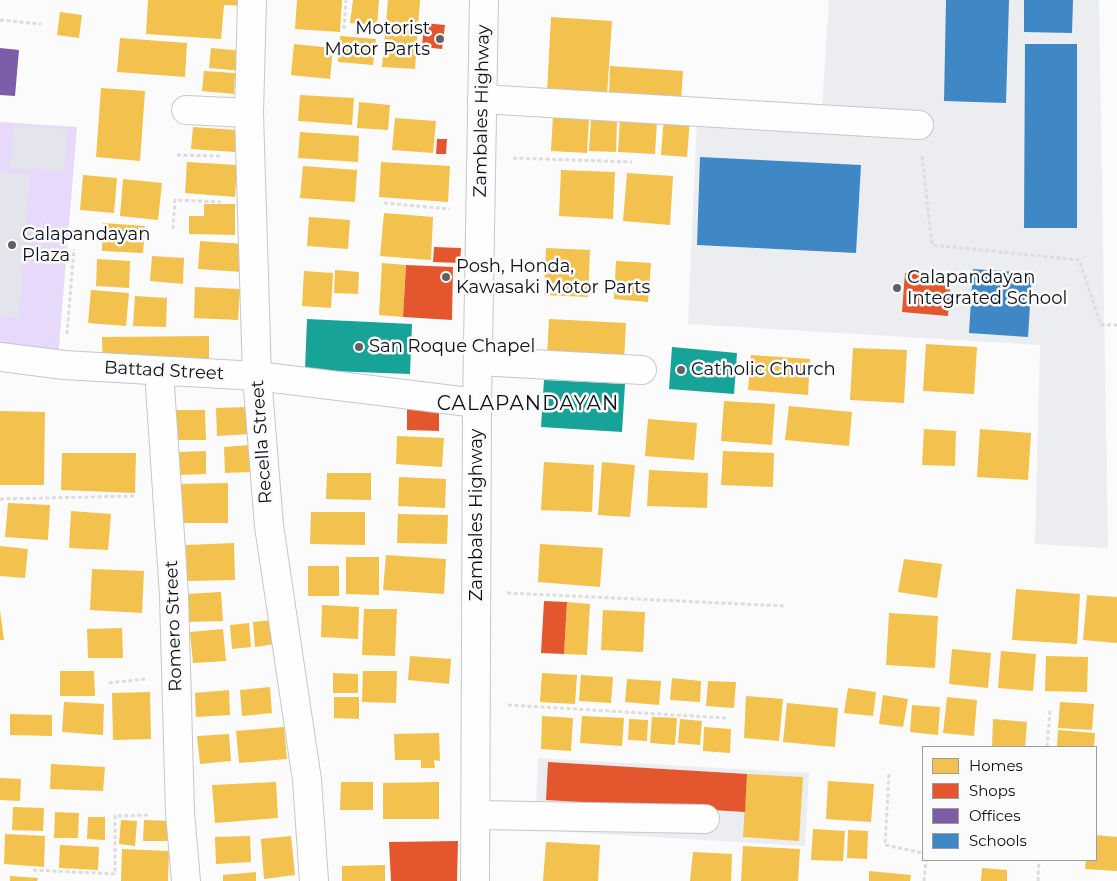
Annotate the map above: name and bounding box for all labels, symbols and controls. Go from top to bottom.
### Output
place label: Motorist Motor Parts [324,18,430,60]
street label: Zambales Highway [470,24,494,198]
marker: Motorist Motor Parts [434,33,446,45]
place label: Calapandayan Plaza [22,224,150,266]
marker: Calapandayan Plaza [6,239,18,251]
place label: Posh, Honda, Kawasaki Motor Parts [456,256,650,298]
place label: Calapandayan Integrated School [907,267,1067,310]
marker: Posh, Honda, Kawasaki Motor Parts [440,271,452,283]
marker: Calapandayan Integrated School [891,282,903,294]
place label: San Roque Chapel [369,336,535,358]
marker: San Roque Chapel [353,341,365,353]
street label: Battad Street [103,357,225,385]
place label: Catholic Church [691,359,836,381]
marker: Catholic Church [675,364,687,376]
street label: Recella Street [247,379,277,505]
district label: CALAPANDAYAN [435,392,621,416]
street label: Zambales Highway [466,429,488,601]
street label: Romero Street [161,560,187,692]
legend [922,746,1097,861]
text: Homes [969,756,1023,775]
text: Shops [969,781,1015,800]
text: Offices [969,806,1021,825]
text: Schools [969,831,1027,850]

